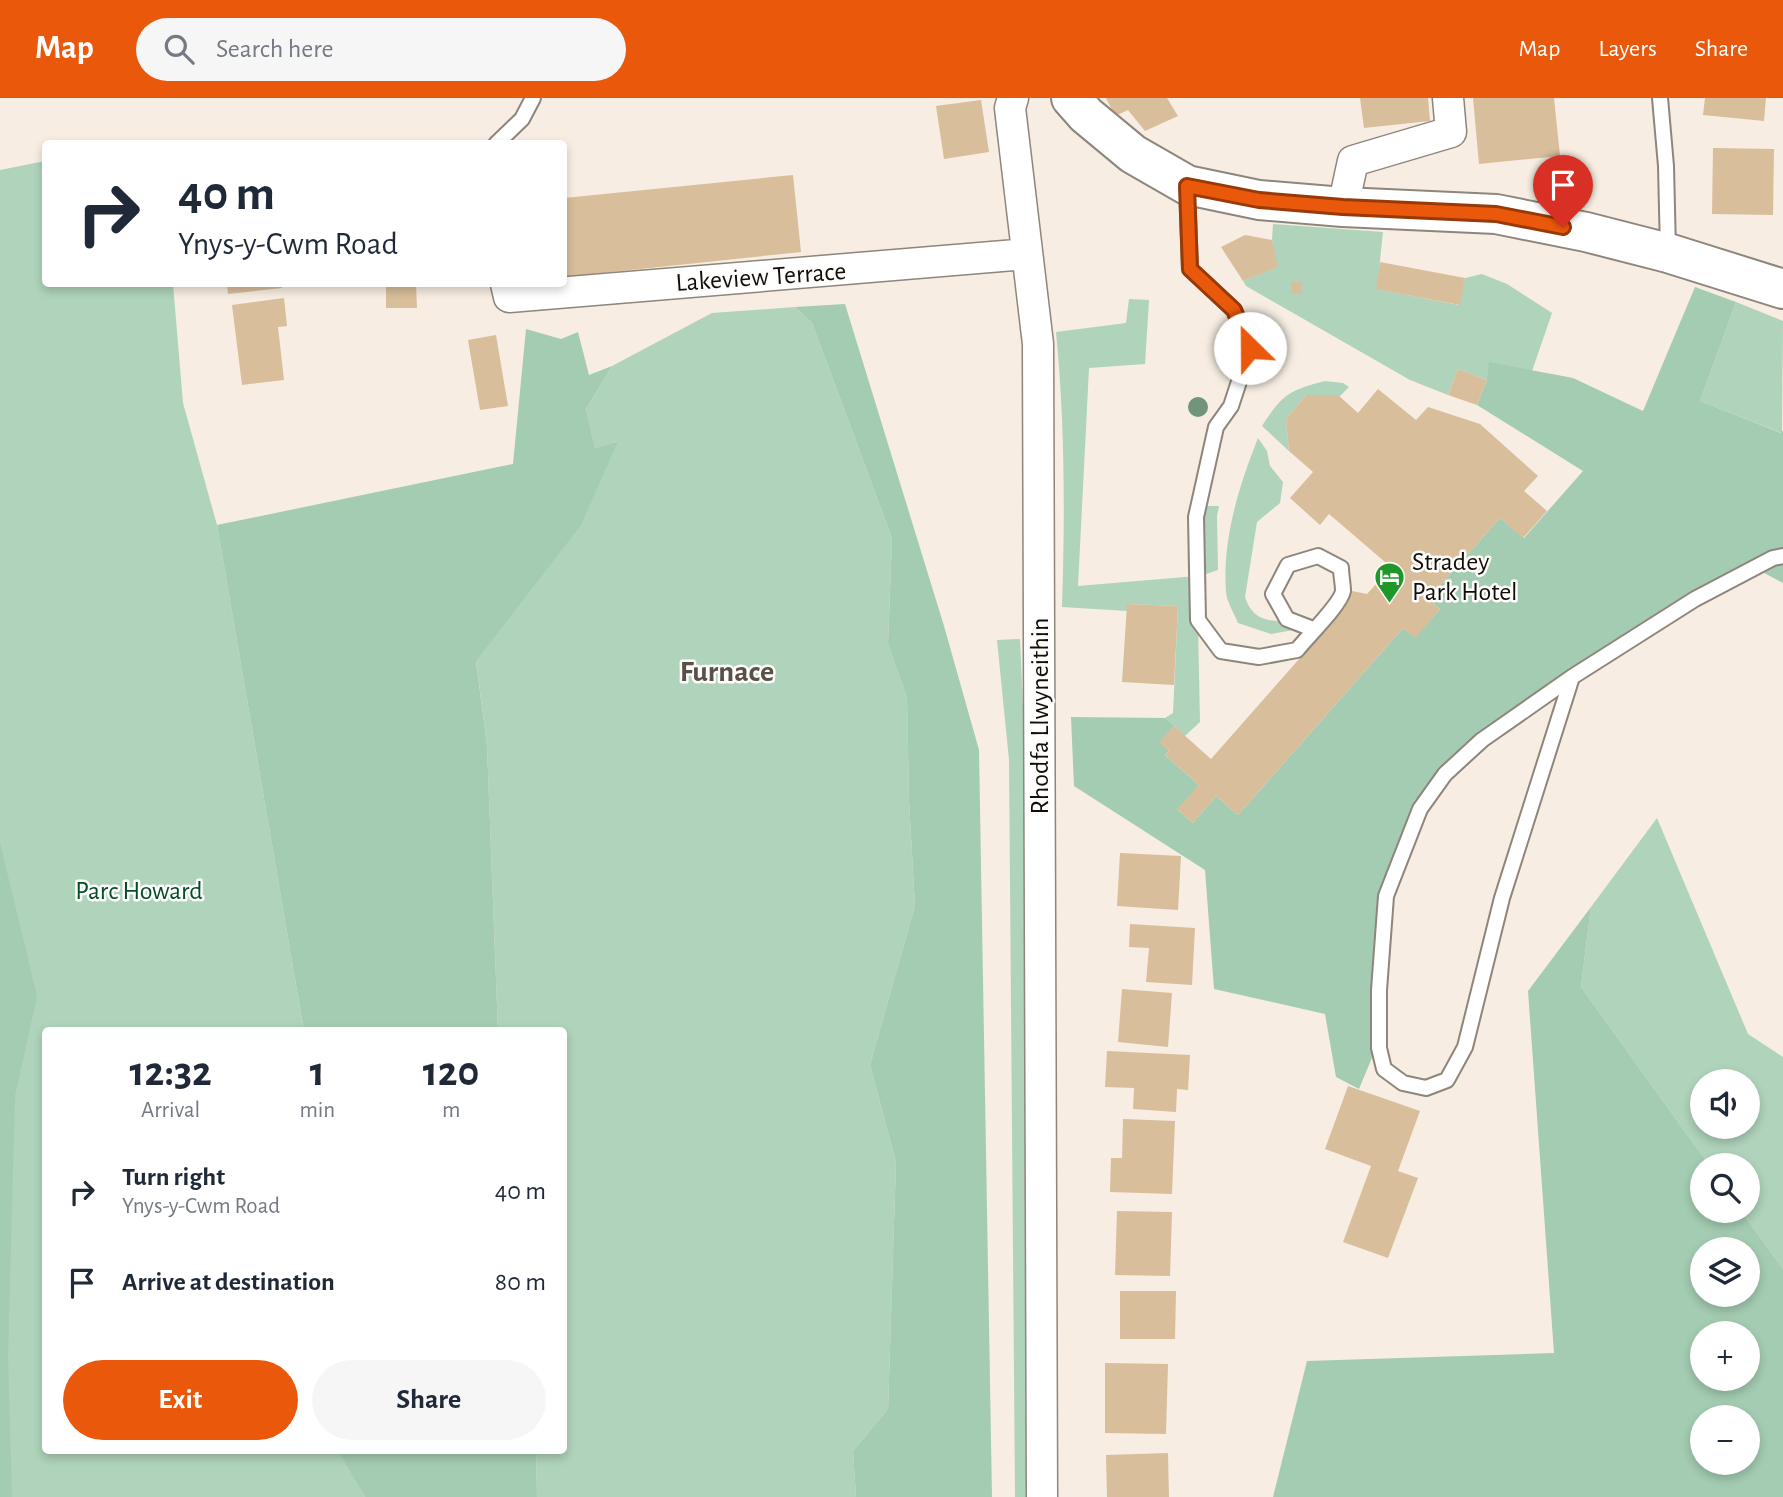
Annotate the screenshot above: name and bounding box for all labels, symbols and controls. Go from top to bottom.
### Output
search box [136,18,626,81]
icon: search [160,30,198,68]
text: Map [35,32,94,65]
text: Search here [216,36,334,62]
text: Map [1518,37,1560,61]
text: Layers [1598,37,1657,61]
text: Share [1695,37,1748,61]
pin [1533,155,1593,227]
icon: arrive [1544,166,1582,204]
icon: right [63,168,154,259]
text: 40 m [178,170,275,219]
text: Ynys-y-Cwm Road [178,228,398,260]
street label: Lakeview Terrace [675,258,847,296]
position arrow [1213,311,1287,385]
place label: Stradey Park Hotel [1412,549,1518,605]
hotel icon: Stradey Park Hotel [1372,560,1406,604]
street label: Rhodfa Llwyneithin [1027,618,1053,814]
district label: Furnace [680,657,774,687]
park label: Parc Howard [75,878,203,904]
text: 12:32 [129,1051,212,1093]
text: 1 [310,1051,325,1093]
text: 120 [423,1051,480,1093]
map controls [1690,1069,1760,1475]
button: sound [1690,1069,1760,1139]
text: Arrival [141,1099,200,1122]
text: min [299,1099,335,1122]
text: m [442,1099,460,1122]
button: search [1690,1153,1760,1223]
text: Turn right [122,1164,225,1190]
icon: right [63,1173,101,1211]
text: 40 m [495,1178,546,1204]
text: Ynys-y-Cwm Road [122,1195,280,1218]
button: layers [1690,1237,1760,1307]
icon: arrive [63,1264,101,1302]
text: Arrive at destination [122,1269,335,1295]
text: 80 m [495,1269,546,1295]
button: + [1690,1321,1760,1391]
button: Exit [63,1360,298,1440]
button: Share [312,1360,546,1440]
button: − [1690,1405,1760,1475]

